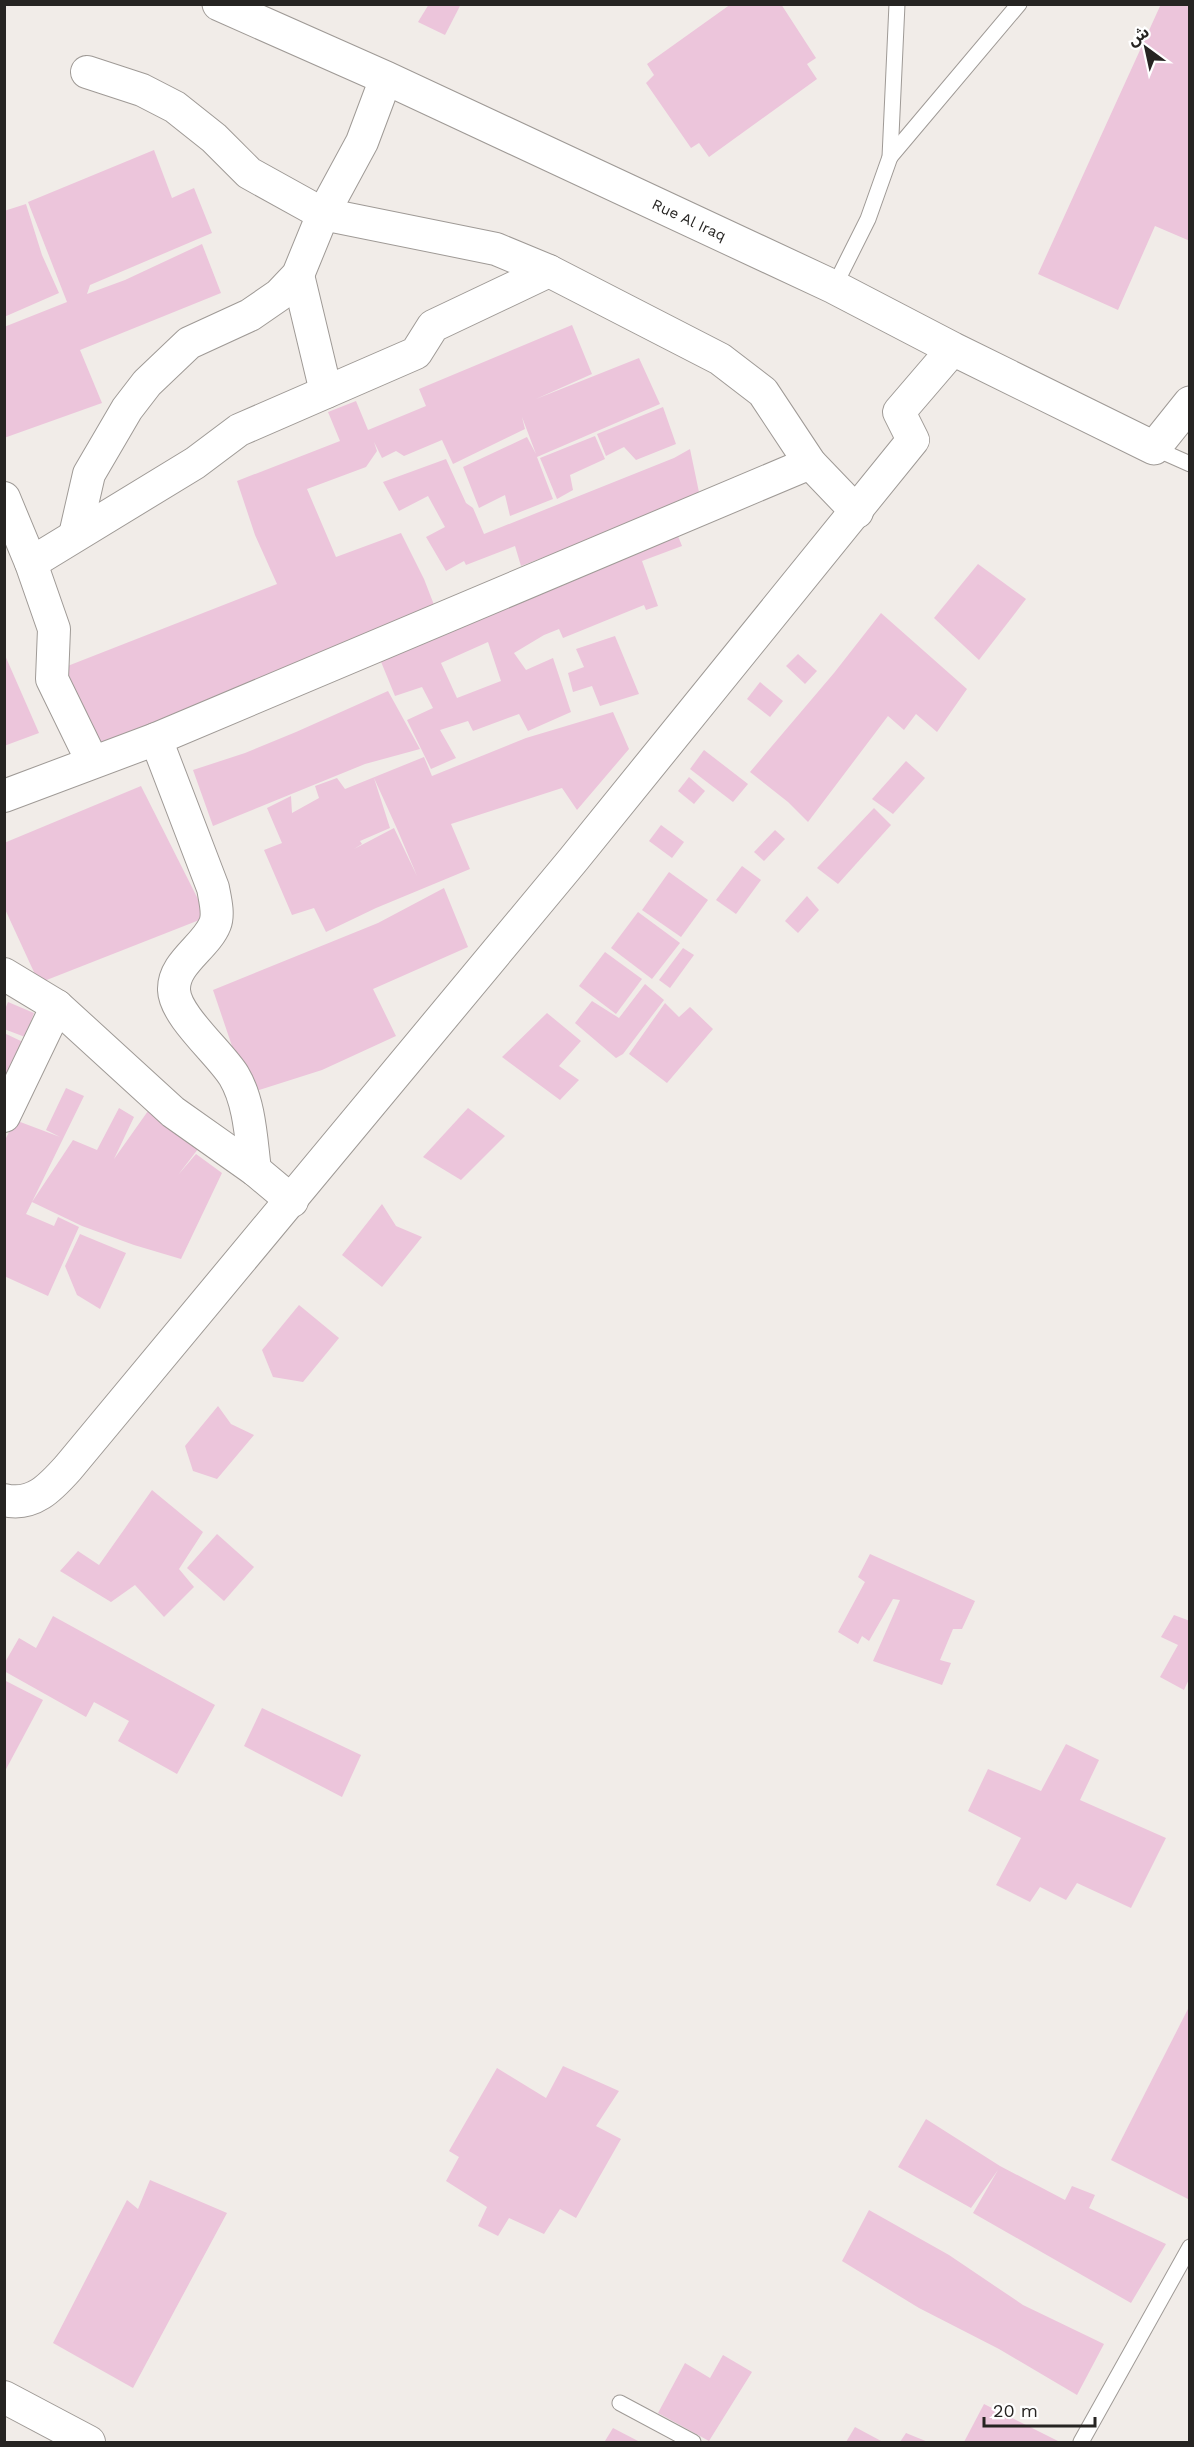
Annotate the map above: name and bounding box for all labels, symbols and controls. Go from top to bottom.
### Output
north arrow [1116,18,1176,78]
text: ش [1124,22,1153,50]
street label: Rue Al Iraq [649,195,729,245]
scale bar [984,2390,1095,2428]
text: 20 m [993,2400,1038,2421]

